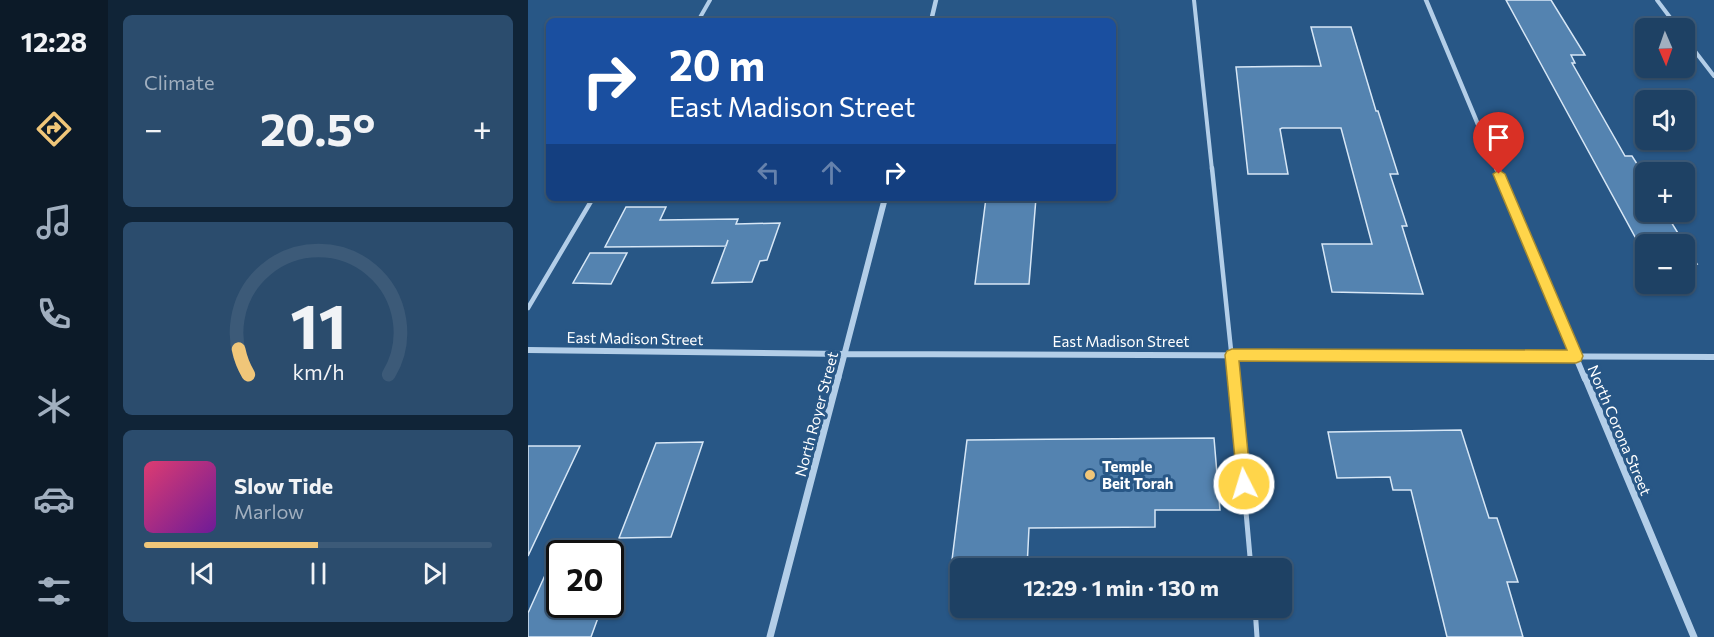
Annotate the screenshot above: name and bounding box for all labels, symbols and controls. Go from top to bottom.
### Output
north arrow [1635,18,1695,78]
map controls [1635,18,1695,294]
text: 12:28 [21,25,87,58]
text: 20 m [669,38,765,90]
icon: right [570,42,648,120]
text: Climate [144,70,214,94]
text: East Madison Street [669,90,915,123]
button: sound [1635,90,1695,150]
text: 20.5° [260,100,375,155]
text: − [144,107,163,148]
text: + [473,107,492,148]
icon: directions [33,108,75,150]
pin [1473,112,1524,174]
icon: arrive [1482,121,1515,154]
icon: left [752,156,785,189]
icon: ahead [815,156,848,189]
icon: right [878,156,911,189]
button: + [1635,162,1695,222]
icon: music [33,201,75,243]
button: − [1635,234,1695,294]
text: 11 [290,287,346,363]
icon: phone [33,293,75,335]
street label: East Madison Street [566,328,704,348]
street label: East Madison Street [1053,332,1189,350]
street label: North Royer Street [791,349,841,479]
text: km/h [292,359,344,385]
street label: North Corona Street [1584,362,1656,498]
icon: climate [33,385,75,427]
position arrow [1212,452,1276,516]
place label: Temple Beit Torah [1102,457,1173,492]
marker: Temple Beit Torah [1083,468,1097,482]
text: Slow Tide [234,472,333,499]
icon: car [33,478,75,520]
text: Marlow [234,499,304,523]
speed limit sign: 20 [546,540,624,618]
icon: previous [186,557,219,590]
icon: pause [302,557,335,590]
icon: next [418,557,451,590]
icon: filters [33,570,75,612]
text: 12:29 · 1 min · 130 m [1023,574,1219,601]

